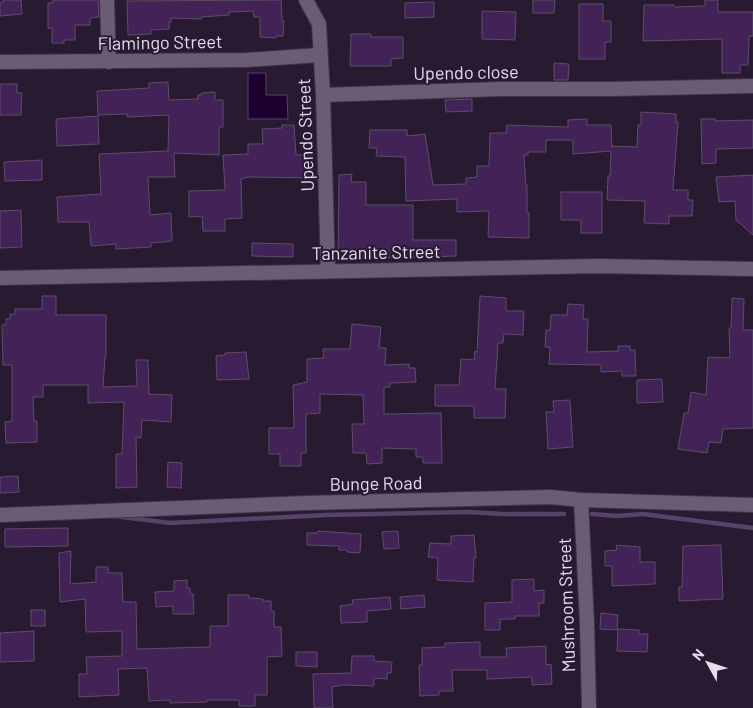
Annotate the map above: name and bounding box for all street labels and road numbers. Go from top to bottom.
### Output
street label: Flamingo Street [97,30,223,54]
street label: Upendo close [413,60,519,84]
street label: Upendo Street [292,78,318,192]
street label: Tanzanite Street [311,240,441,264]
street label: Bunge Road [329,471,423,495]
street label: Mushroom Street [553,537,579,673]

